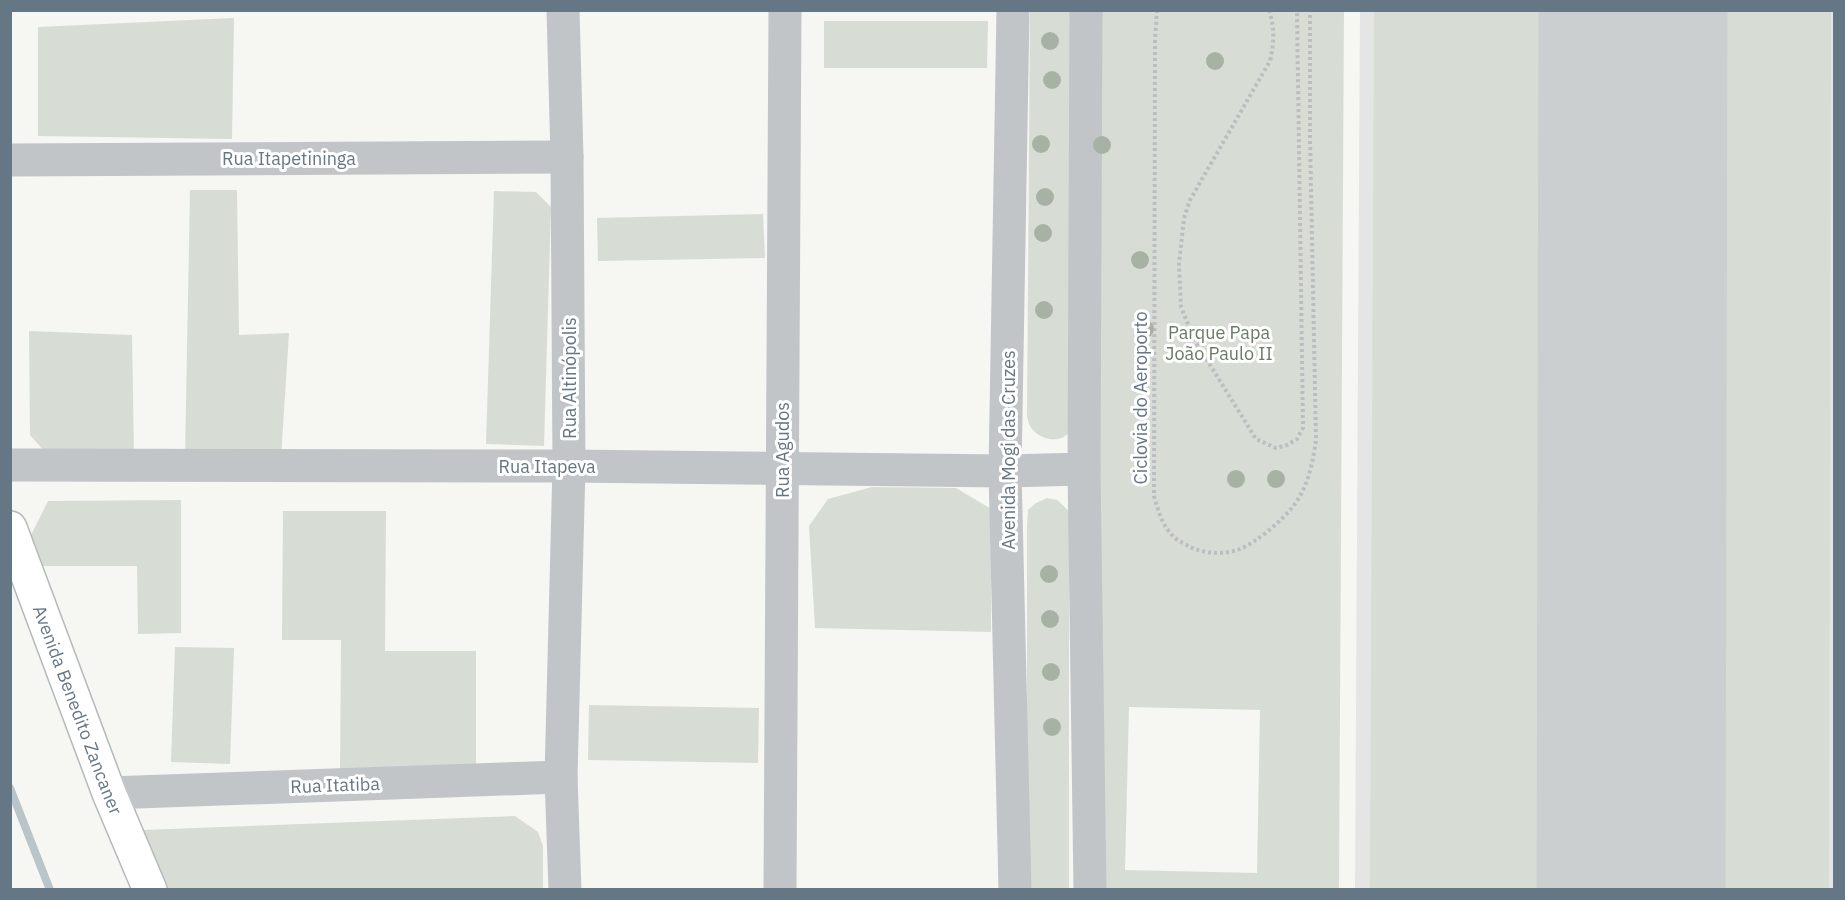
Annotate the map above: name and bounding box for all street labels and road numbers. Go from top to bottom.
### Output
street label: Rua Itapetininga [222,147,356,170]
street label: Ciclovia do Aeroporto [1129,311,1152,485]
street label: Rua Altinópolis [558,317,581,439]
street label: Avenida Mogi das Cruzes [997,350,1020,550]
street label: Rua Agudos [771,402,794,498]
street label: Rua Itapeva [498,455,596,478]
street label: Avenida Benedito Zancaner [28,602,128,818]
street label: Rua Itatiba [290,772,381,798]

